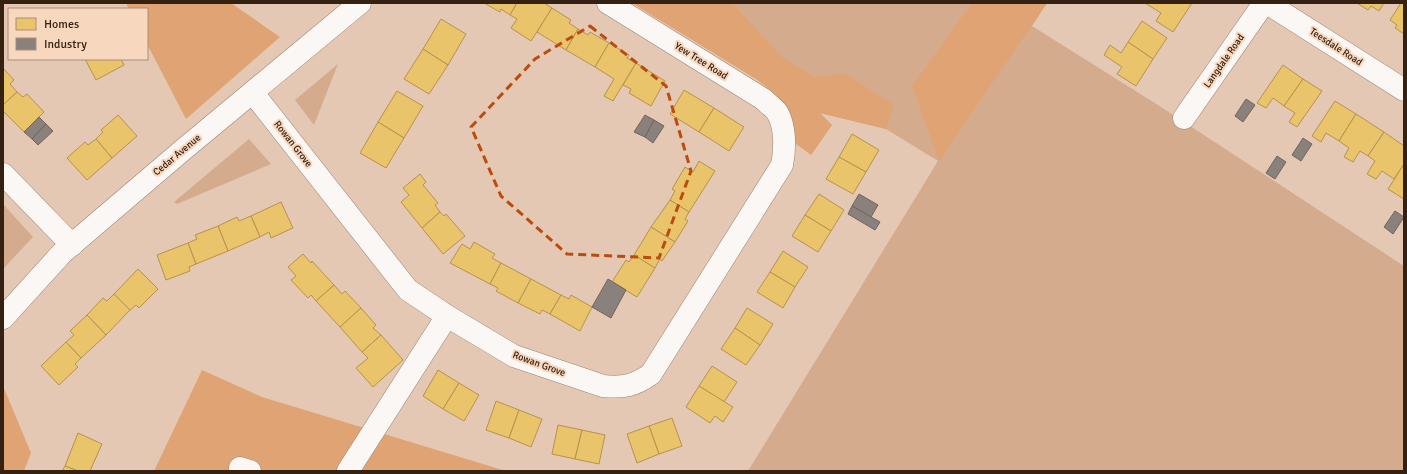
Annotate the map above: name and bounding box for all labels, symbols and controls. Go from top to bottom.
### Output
legend [8,8,148,60]
text: Homes [44,17,79,32]
street label: Teesdale Road [1307,26,1365,68]
street label: Langdale Road [1201,32,1247,90]
text: Industry [44,37,87,52]
street label: Yew Tree Road [672,40,730,82]
street label: Rowan Grove [271,119,315,169]
street label: Cedar Avenue [151,132,203,178]
street label: Rowan Grove [511,349,567,379]

